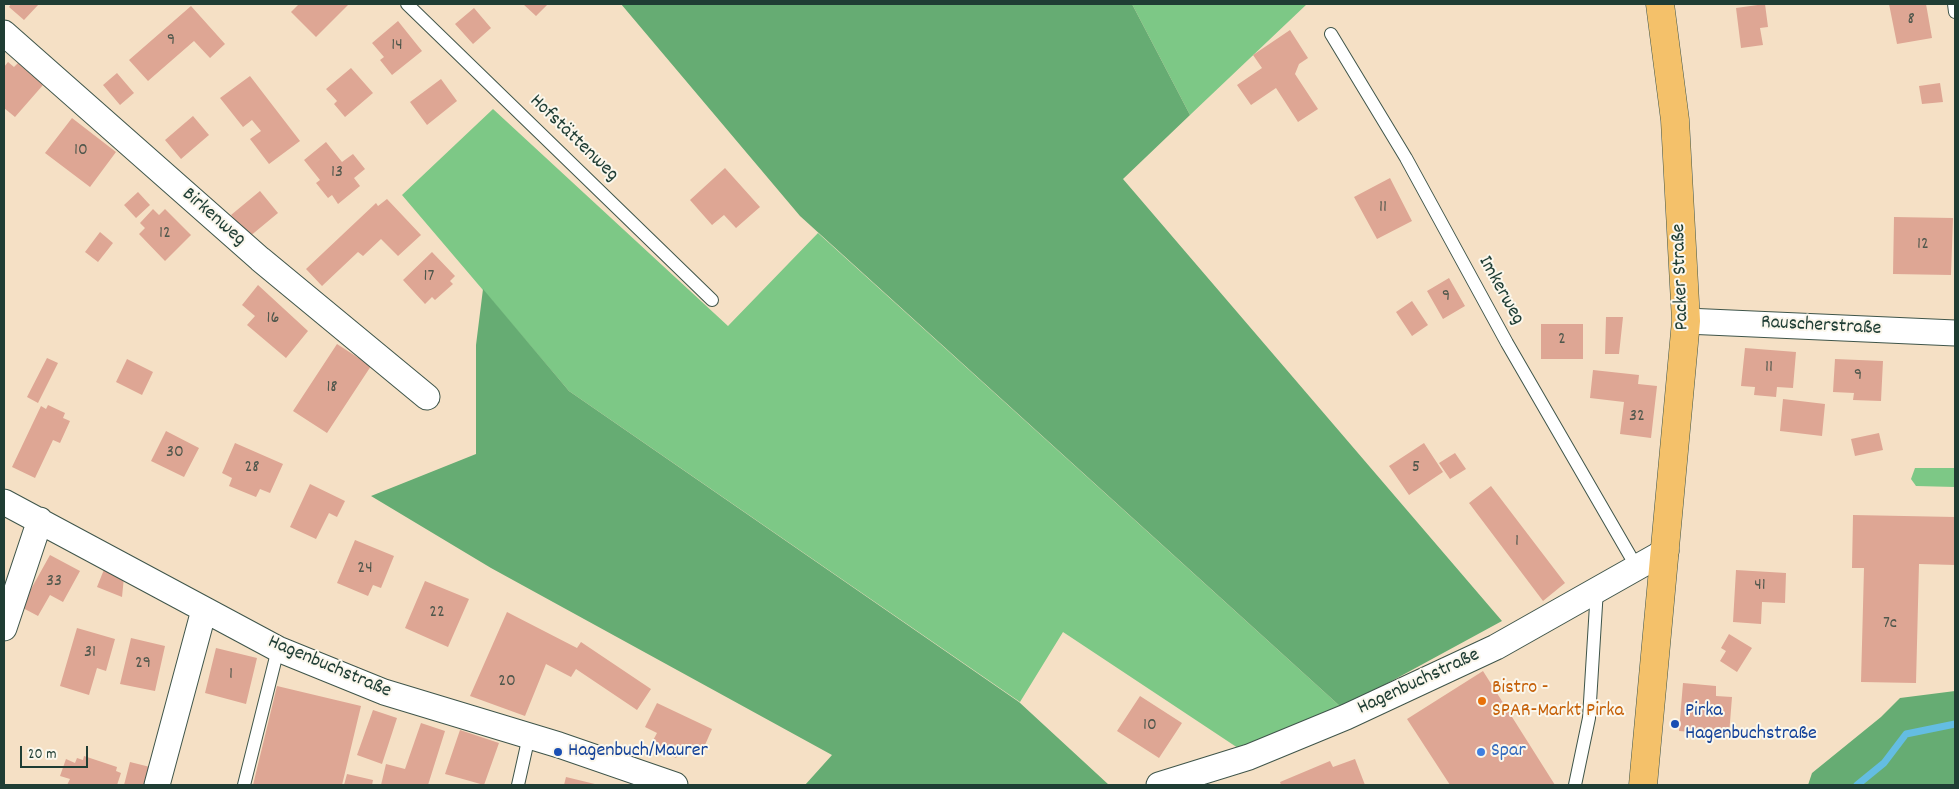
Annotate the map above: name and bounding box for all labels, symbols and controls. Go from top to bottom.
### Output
house number: 8 [1907,10,1915,32]
house number: 9 [167,31,175,53]
house number: 14 [391,36,403,58]
street label: Hofstättenweg [523,90,623,188]
house number: 10 [74,141,88,163]
house number: 13 [331,163,343,185]
street label: Birkenweg [176,184,250,252]
house number: 11 [1379,198,1387,220]
street label: Packer Straße [1668,223,1696,331]
house number: 12 [159,224,171,246]
house number: 12 [1917,235,1929,257]
street label: Imkerweg [1471,252,1529,330]
house number: 17 [424,267,434,289]
house number: 9 [1442,287,1450,309]
house number: 16 [267,309,279,331]
street label: Rauscherstraße [1760,312,1882,342]
house number: 2 [1558,330,1566,352]
house number: 11 [1765,358,1773,380]
house number: 9 [1854,366,1862,388]
house number: 18 [326,378,338,400]
house number: 32 [1629,407,1645,429]
house number: 30 [166,443,184,465]
house number: 28 [244,458,260,480]
house number: 5 [1412,458,1420,480]
house number: 1 [1515,532,1519,554]
house number: 24 [357,559,373,581]
house number: 33 [46,572,62,594]
house number: 41 [1754,576,1766,598]
house number: 22 [429,603,445,625]
house number: 7c [1883,614,1897,636]
street label: Hagenbuchstraße [264,631,394,705]
house number: 31 [84,643,96,665]
street label: Hagenbuchstraße [1354,644,1484,722]
house number: 29 [135,654,151,676]
house number: 1 [229,665,233,687]
house number: 20 [498,672,516,694]
place label: Bistro - SPAR-Markt Pirka [1492,677,1624,724]
marker: Bistro - SPAR-Markt Pirka [1476,695,1488,707]
place label: Pirka Hagenbuchstraße [1685,700,1817,747]
house number: 10 [1143,716,1157,738]
marker: Pirka Hagenbuchstraße [1669,718,1681,730]
scale bar [22,736,90,768]
place label: Hagenbuch/Maurer [568,740,708,764]
place label: Spar [1491,740,1526,764]
text: 20 m [28,744,56,766]
marker: Hagenbuch/Maurer [552,746,564,758]
marker: Spar [1475,746,1487,758]

